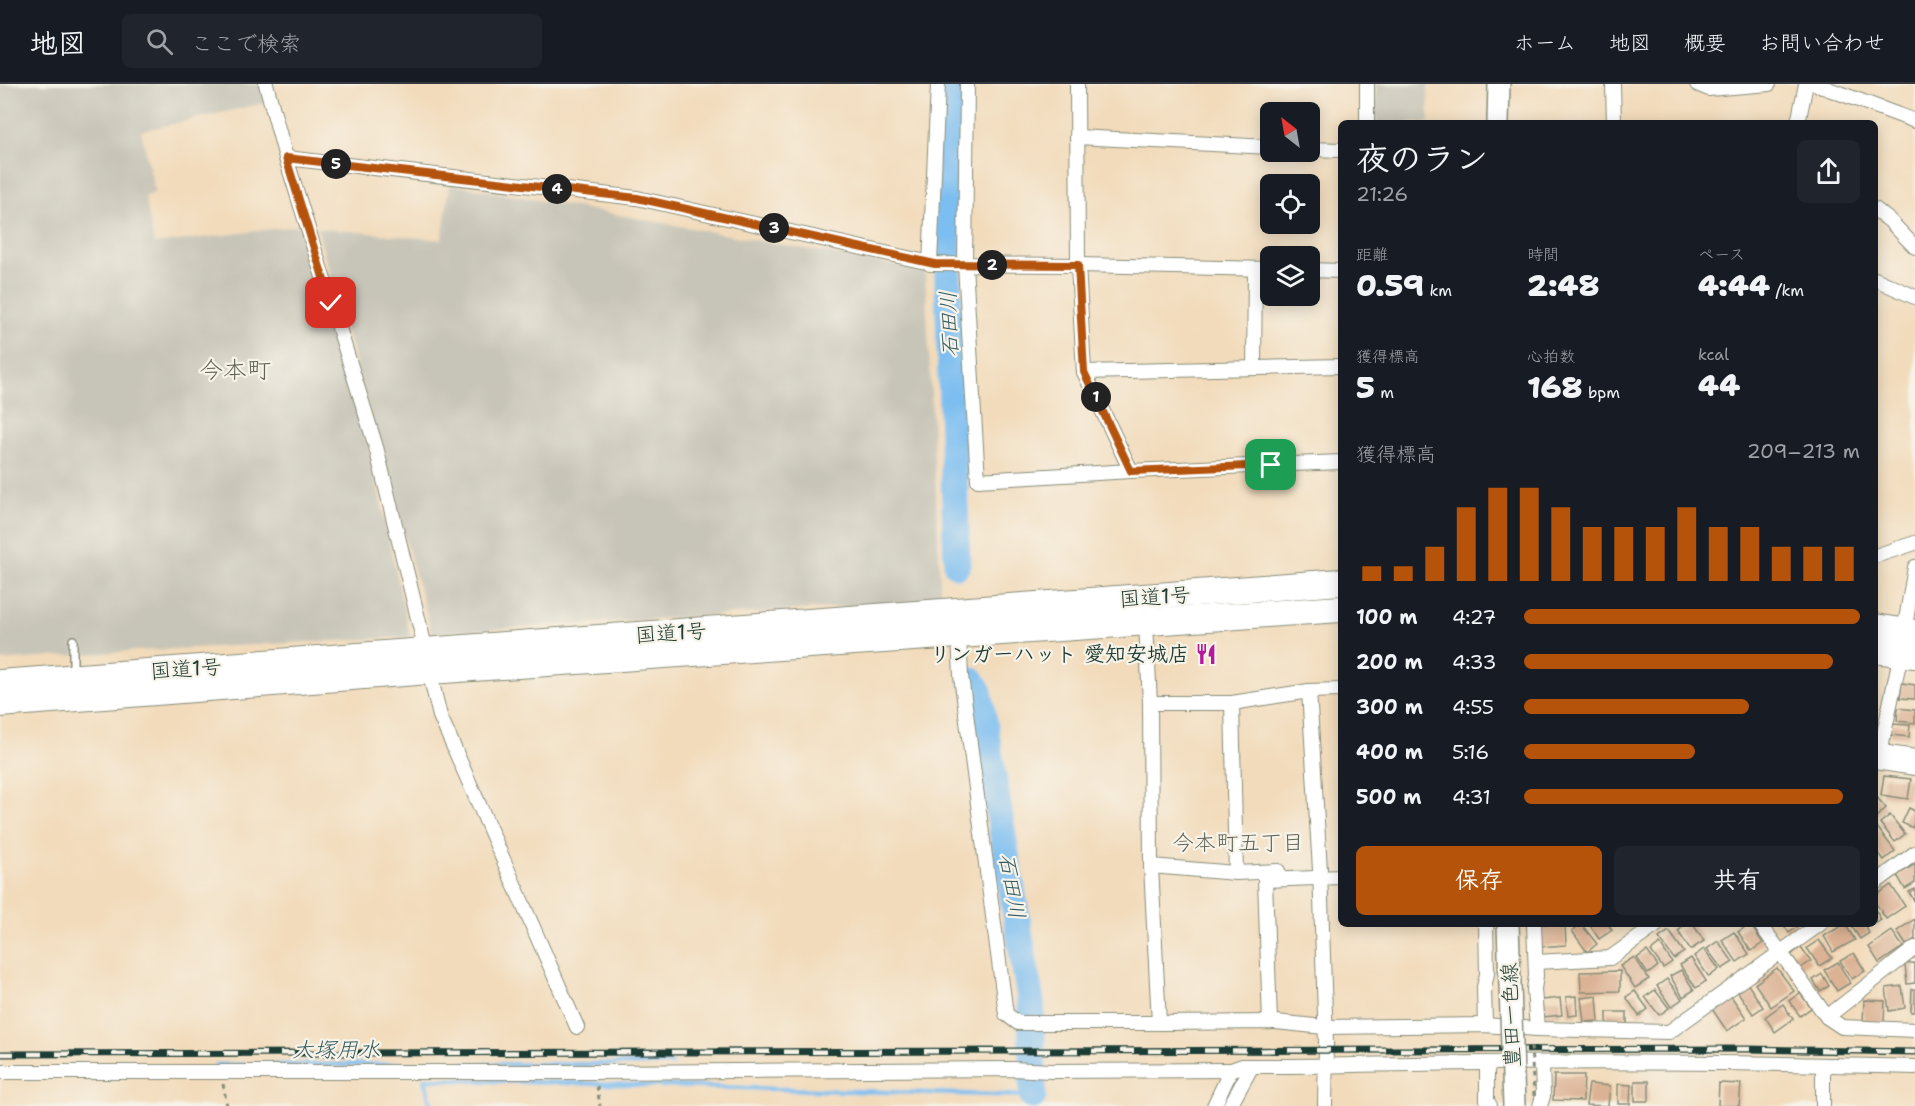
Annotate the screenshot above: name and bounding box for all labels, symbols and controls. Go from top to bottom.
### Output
search box [122,14,542,68]
text: 地図 [30,24,86,62]
icon: search [143,25,176,58]
text: ここで検索 [191,29,301,58]
text: ホーム [1514,29,1576,57]
text: 地図 [1609,29,1651,57]
text: 概要 [1684,29,1726,57]
text: お問い合わせ [1759,29,1885,57]
north arrow [1260,102,1320,162]
map controls [1260,102,1320,306]
text: 夜のラン [1356,136,1488,181]
button: share [1797,140,1860,203]
pin: 5 [321,149,351,179]
text: 5 [331,153,341,174]
pin: 4 [542,174,572,204]
button: locate [1260,174,1320,234]
text: 4 [551,178,563,199]
text: 21:26 [1356,181,1408,207]
pin: 3 [759,213,789,243]
text: 3 [768,217,780,238]
text: 距離 [1356,244,1388,265]
text: 時間 [1527,244,1559,265]
text: ペース [1698,244,1745,265]
button: layers [1260,246,1320,306]
pin: 2 [977,250,1007,280]
text: 2 [986,254,998,275]
text: 0.59 [1356,265,1424,306]
text: 2:48 [1527,265,1600,306]
text: 4:44 [1698,265,1770,306]
pin [305,277,356,328]
text: km [1424,280,1452,301]
text: /km [1770,280,1804,301]
icon: check [314,286,347,319]
water label: 石田川 [933,291,965,357]
text: kcal [1698,344,1729,365]
text: 獲得標高 [1356,346,1420,367]
text: 心拍数 [1527,346,1575,367]
district label: 今本町 [199,354,271,386]
text: 44 [1698,365,1740,406]
text: 5 [1356,367,1375,408]
text: 168 [1527,367,1582,408]
pin: 1 [1081,382,1111,412]
text: m [1375,382,1394,403]
text: bpm [1582,382,1620,403]
text: 1 [1092,386,1100,407]
text: 209–213 m [1747,438,1860,464]
pin [1245,439,1296,490]
text: 獲得標高 [1356,441,1436,467]
icon: arrive [1254,448,1287,481]
street label: 国道1号 [1118,581,1192,613]
text: 100 m [1356,604,1418,630]
text: 4:27 [1452,604,1496,630]
street label: 国道1号 [634,617,708,649]
place label: リンガーハット 愛知安城店 [930,640,1189,668]
restaurant icon: リンガーハット 愛知安城店 [1194,642,1218,666]
text: 200 m [1356,649,1423,675]
text: 4:33 [1452,649,1496,675]
street label: 国道1号 [149,653,223,685]
text: 300 m [1356,694,1423,720]
text: 4:55 [1452,694,1494,720]
text: 400 m [1356,739,1423,765]
text: 5:16 [1452,739,1489,765]
text: 500 m [1356,784,1422,810]
text: 4:31 [1452,784,1491,810]
district label: 今本町五丁目 [1172,828,1304,857]
button: 保存 [1356,846,1602,915]
button: 共有 [1614,846,1860,915]
water label: 石田川 [992,851,1032,921]
street label: 豊田一色線 [1495,962,1527,1068]
water label: 大塚用水 [292,1035,380,1064]

